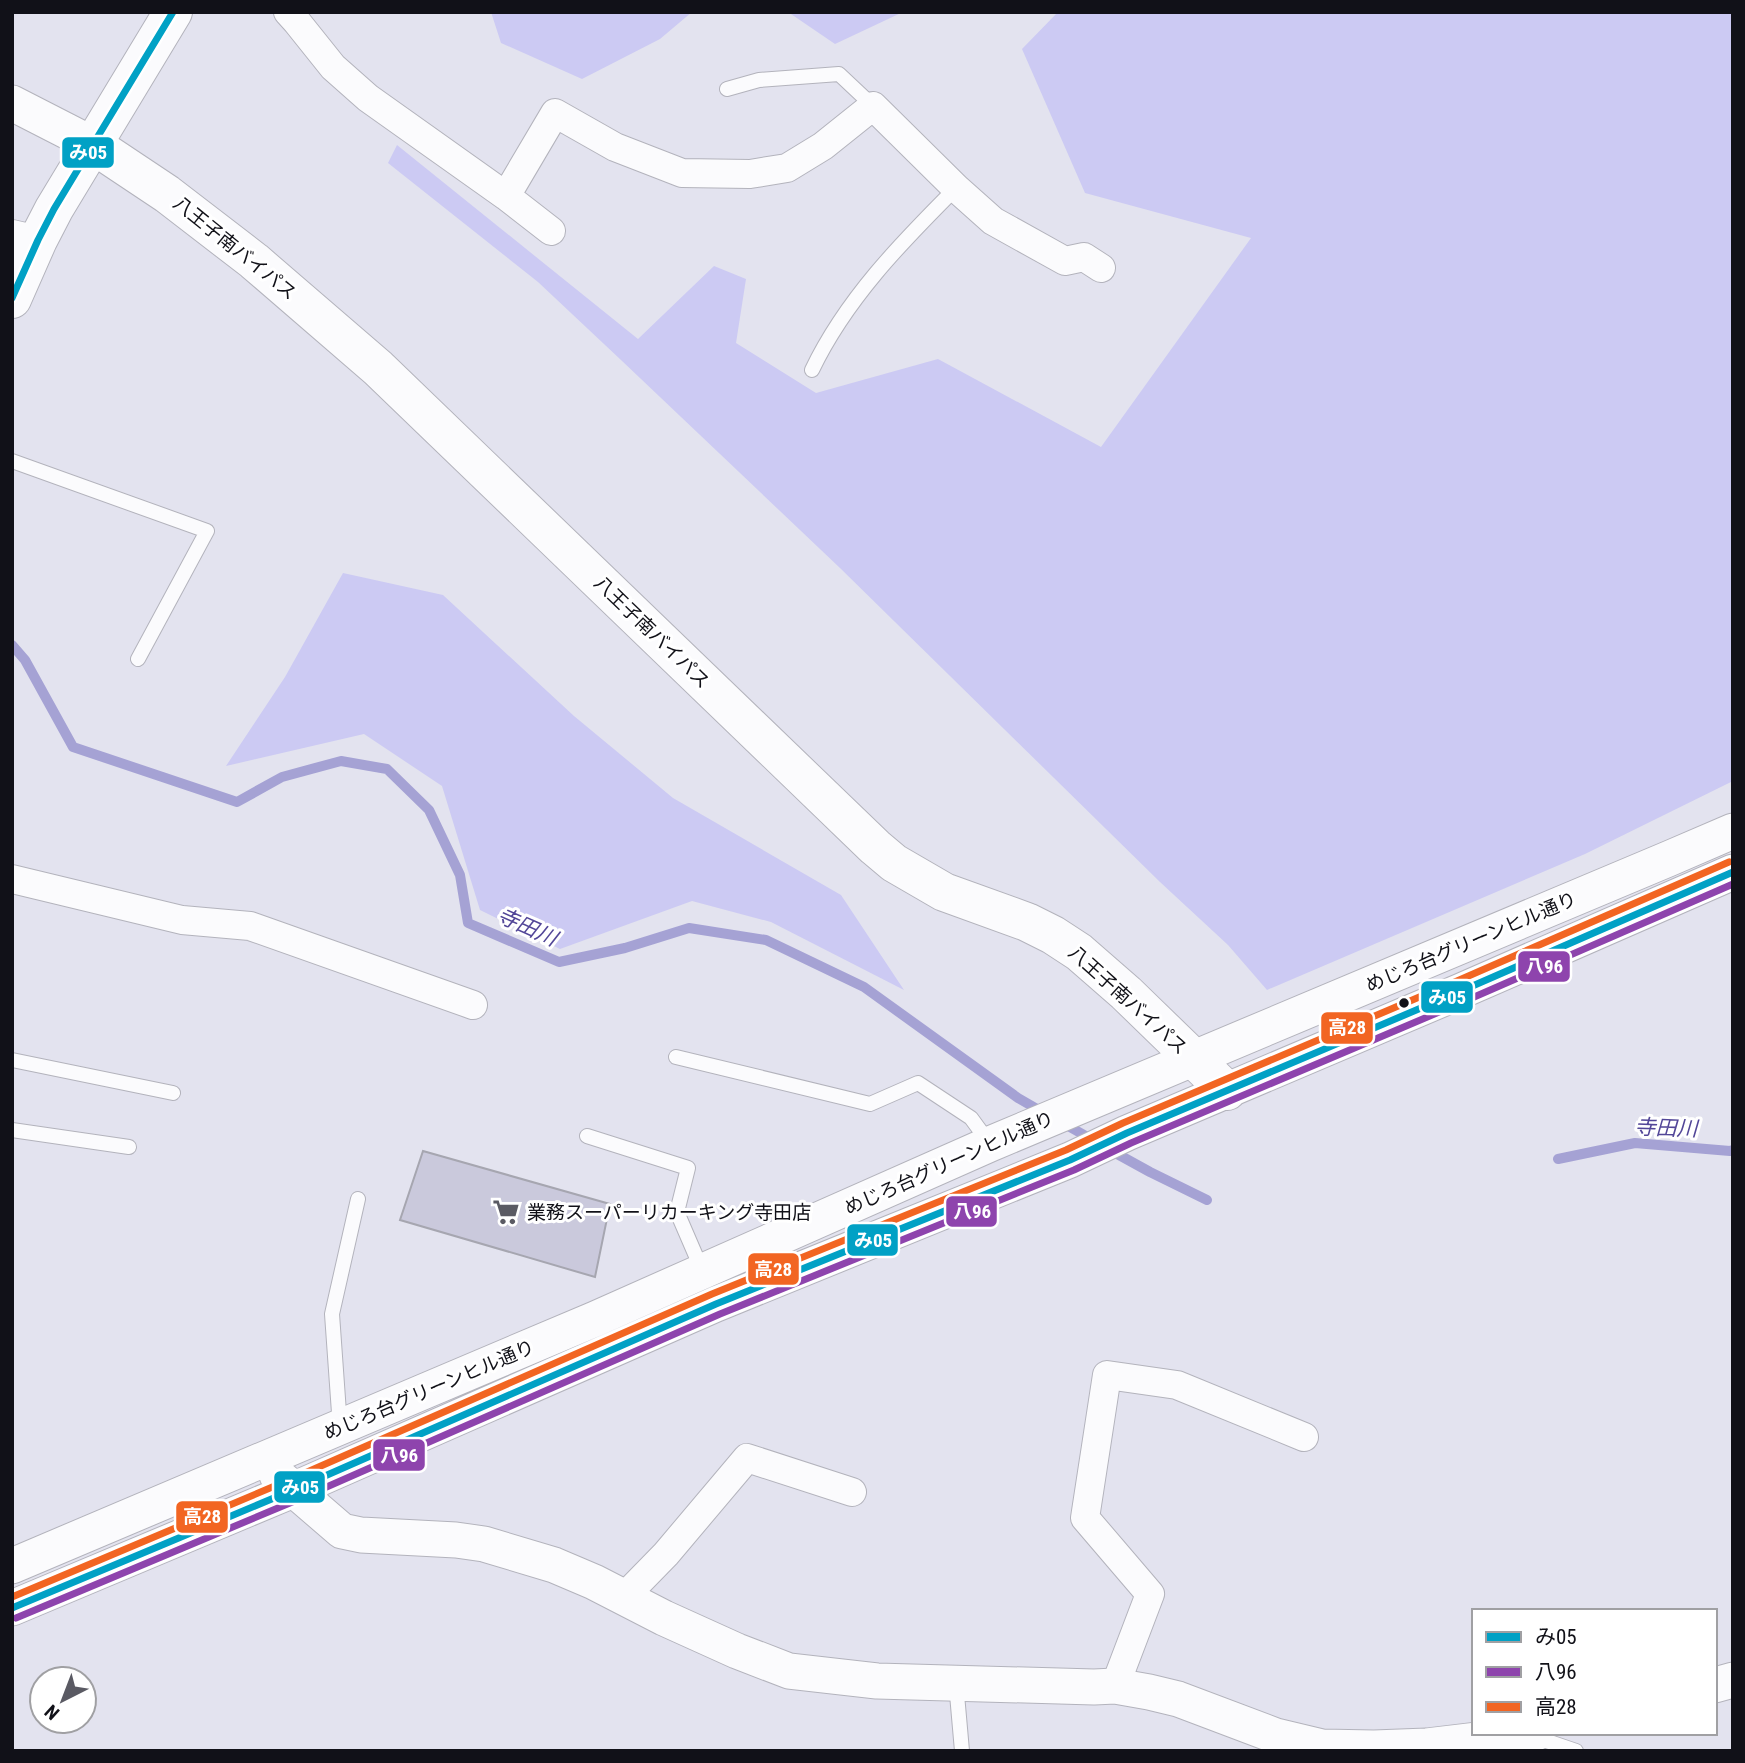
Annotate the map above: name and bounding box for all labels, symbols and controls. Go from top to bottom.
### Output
line badge: み05 [61,136,115,169]
text: み05 [69,141,107,164]
street label: 八王子南バイパス [169,191,301,305]
street label: 八王子南バイパス [589,571,715,693]
street label: めじろ台グリーンヒル通り [1362,887,1580,997]
water label: 寺田川 [493,903,562,952]
street label: 八王子南バイパス [1064,941,1192,1059]
line badge: 八96 [1517,950,1571,983]
text: 八96 [1525,955,1563,978]
line badge: み05 [1420,980,1474,1014]
text: み05 [1428,986,1466,1009]
unlabelled marker [1397,996,1411,1010]
line badge: 高28 [1320,1011,1374,1045]
text: 高28 [1328,1016,1366,1039]
street label: めじろ台グリーンヒル通り [841,1106,1057,1220]
water label: 寺田川 [1634,1115,1700,1141]
line badge: 八96 [945,1195,998,1228]
supermarket icon: 業務スーパーリカーキング寺田店 [491,1197,521,1227]
text: 八96 [953,1200,991,1223]
place label: 業務スーパーリカーキング寺田店 [527,1201,811,1224]
line badge: み05 [846,1223,899,1257]
text: み05 [854,1229,892,1252]
line badge: 高28 [747,1252,800,1286]
text: 高28 [754,1258,792,1281]
street label: めじろ台グリーンヒル通り [320,1335,538,1445]
line badge: 八96 [372,1438,426,1472]
text: 八96 [380,1444,418,1467]
line badge: み05 [273,1470,326,1504]
text: み05 [281,1476,319,1499]
line badge: 高28 [175,1500,229,1534]
text: 高28 [183,1505,221,1528]
legend [1472,1609,1717,1735]
text: み05 [1535,1625,1577,1649]
text: 八96 [1535,1660,1577,1684]
north arrow [28,1665,98,1735]
text: 高28 [1535,1695,1577,1719]
text: N [40,1700,64,1725]

